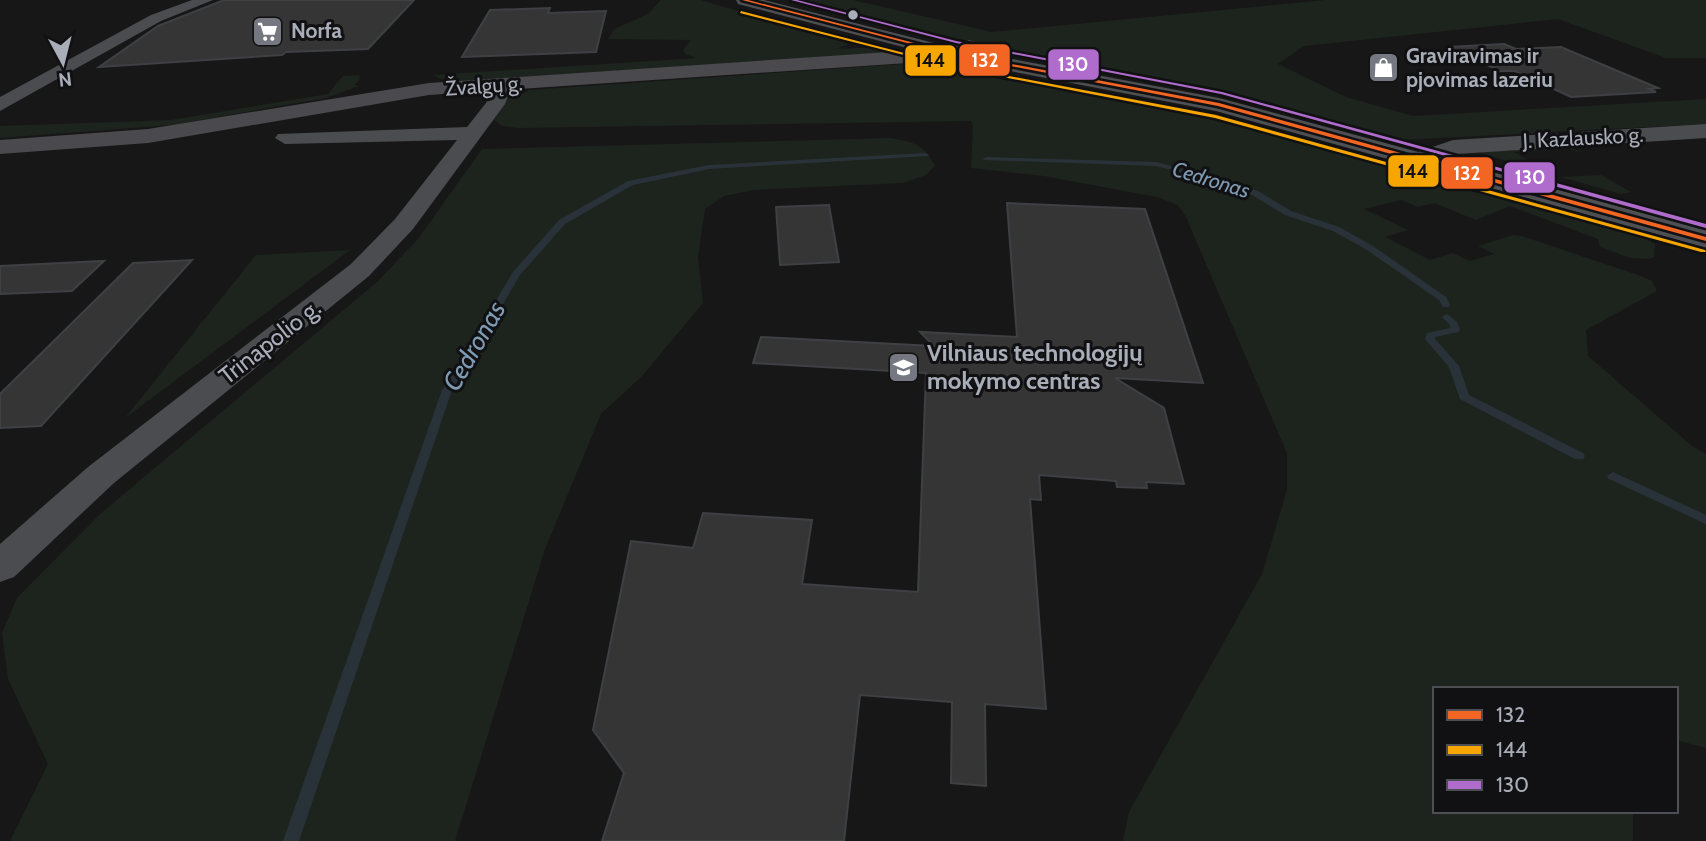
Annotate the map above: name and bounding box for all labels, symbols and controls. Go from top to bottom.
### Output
unlabelled marker [846,8,860,22]
supermarket icon: Norfa [251,14,285,48]
place label: Norfa [291,18,343,43]
north arrow [28,28,98,98]
line badge: 132 [958,43,1011,77]
place label: Graviravimas ir pjovimas lazeriu [1406,43,1553,92]
line badge: 144 [904,44,957,77]
line badge: 130 [1047,48,1100,81]
text: 144 [915,49,945,72]
text: 132 [971,49,999,72]
shop icon: Graviravimas ir pjovimas lazeriu [1366,51,1400,85]
text: 130 [1058,53,1088,76]
text: N [57,67,73,92]
street label: Žvalgų g. [444,69,523,101]
street label: J. Kazlausko g. [1521,122,1644,153]
line badge: 144 [1387,154,1440,188]
water label: Cedronas [1169,156,1253,203]
line badge: 132 [1440,156,1494,190]
text: 144 [1398,160,1428,183]
line badge: 130 [1503,161,1556,194]
text: 132 [1453,162,1481,185]
text: 130 [1515,166,1545,189]
street label: Trinapolio g. [213,293,326,390]
water label: Cedronas [436,295,512,397]
place label: Vilniaus technologijų mokymo centras [927,338,1143,395]
school or university icon: Vilniaus technologijų mokymo centras [887,350,921,384]
legend [1433,687,1678,813]
text: 132 [1496,702,1525,727]
text: 144 [1496,737,1527,762]
text: 130 [1496,772,1529,797]

